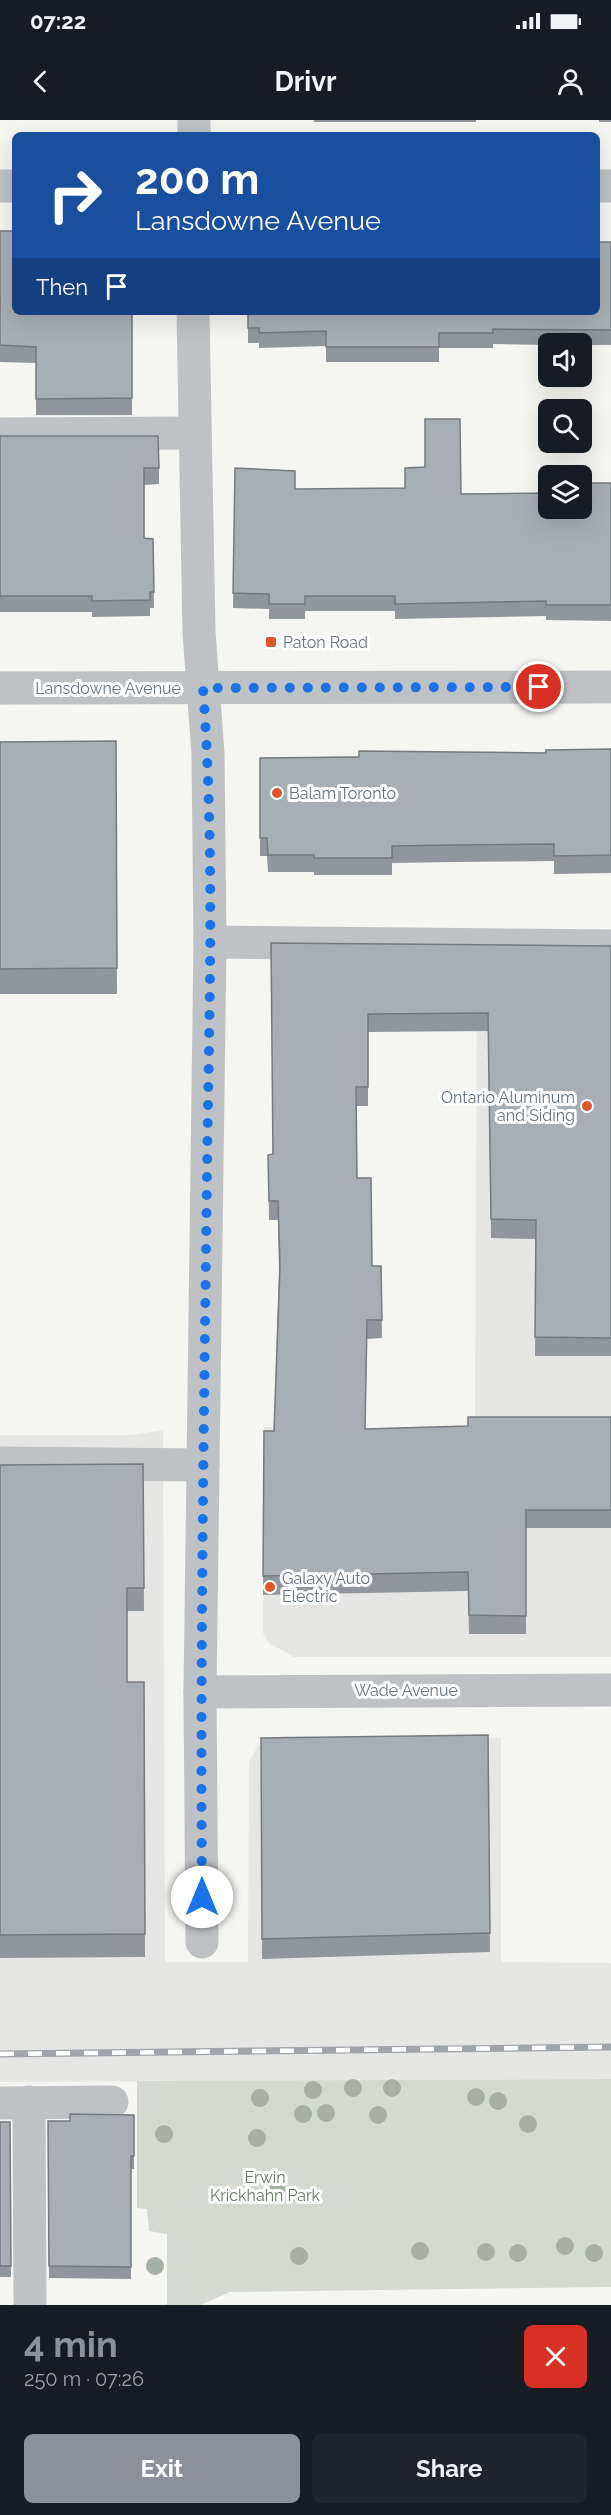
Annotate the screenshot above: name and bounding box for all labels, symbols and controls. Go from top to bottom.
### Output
text: 07:22 [30,8,86,34]
icon: back [24,65,57,98]
icon: person [554,65,587,98]
text: Drivr [275,66,336,97]
text: 200 m [135,155,259,204]
icon: right [36,156,114,234]
text: Lansdowne Avenue [135,205,381,236]
icon: arrive [100,270,133,303]
text: Then [36,274,88,300]
map controls [538,333,592,519]
button: sound [538,333,592,387]
button: search [538,399,592,453]
button: layers [538,465,592,519]
place label: Paton Road [283,633,368,652]
marker: Paton Road [264,635,278,649]
pin [513,661,564,712]
icon: arrive [522,670,555,703]
street label: Lansdowne Avenue [35,679,181,698]
place label: Balam Toronto [289,784,396,803]
marker: Balam Toronto [270,786,284,800]
place label: Ontario Aluminum and Siding [441,1088,575,1125]
marker: Ontario Aluminum and Siding [580,1099,594,1113]
place label: Galaxy Auto Electric [282,1569,370,1606]
marker: Galaxy Auto Electric [263,1580,277,1594]
street label: Wade Avenue [354,1681,458,1700]
position arrow [170,1865,234,1929]
park label: Erwin Krickhahn Park [210,2168,321,2205]
text: 4 min [24,2323,118,2365]
button: close [524,2325,587,2388]
text: 250 m · 07:26 [24,2367,144,2391]
button: Exit [24,2434,300,2503]
button: Share [312,2434,587,2503]

